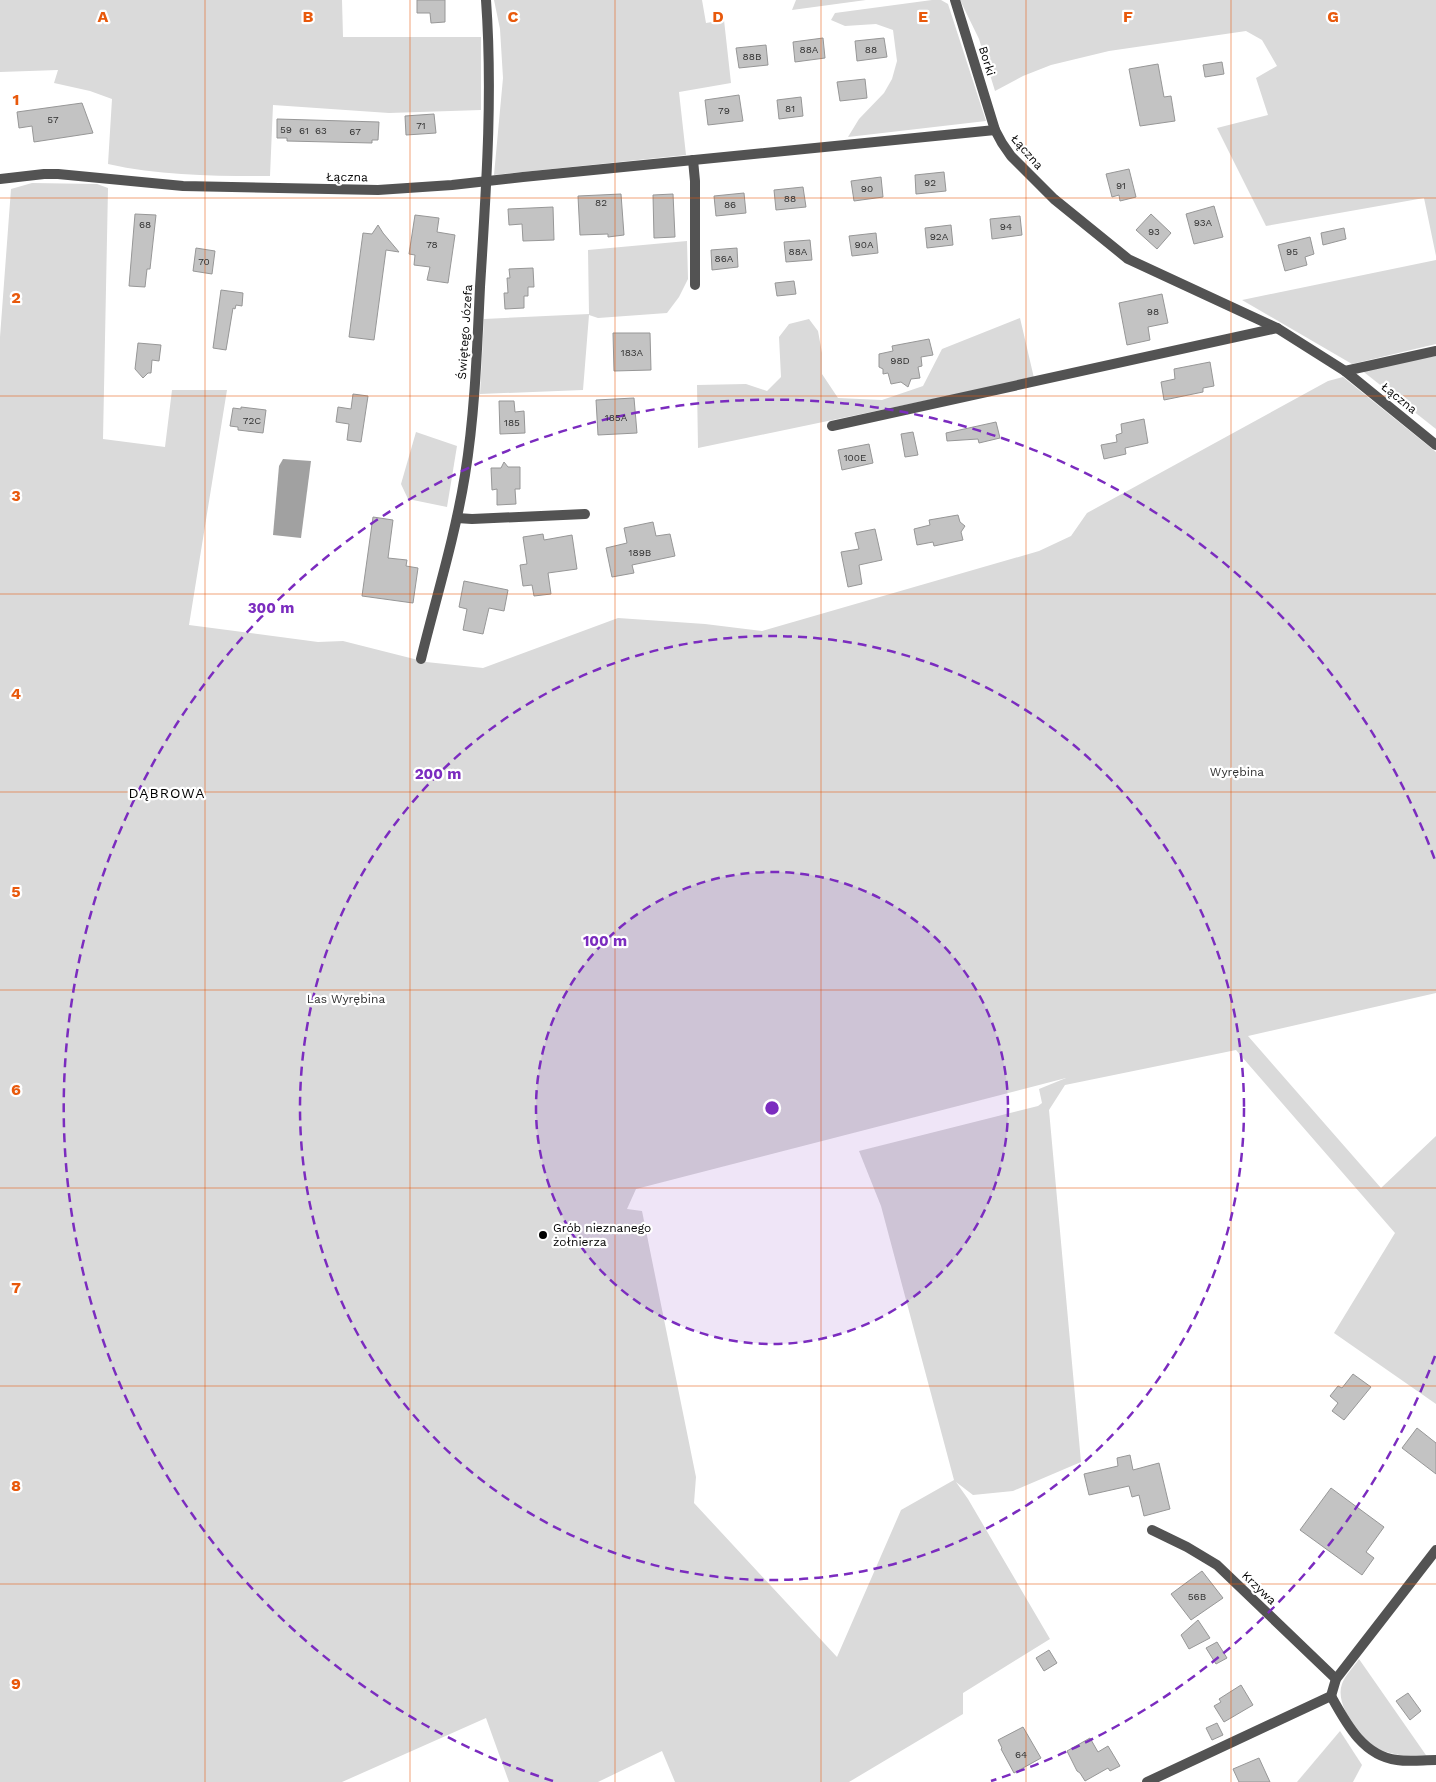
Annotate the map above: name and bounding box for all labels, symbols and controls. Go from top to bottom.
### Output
text: A [98,7,109,26]
text: B [303,7,314,26]
text: C [508,7,519,26]
text: D [712,7,724,26]
text: E [918,7,928,26]
text: F [1123,7,1133,26]
text: G [1327,7,1339,26]
house number: 88A [800,44,819,55]
house number: 88 [865,44,877,55]
street label: Borki [976,45,998,77]
house number: 88B [743,51,761,62]
text: 1 [13,90,19,109]
house number: 81 [785,103,795,114]
house number: 79 [718,105,730,116]
house number: 57 [47,114,59,125]
house number: 71 [416,120,426,131]
house number: 59 [280,124,292,135]
house number: 61 [299,125,309,136]
house number: 63 [315,125,327,136]
house number: 67 [349,126,361,137]
street label: Łączna [1008,132,1046,172]
street label: Łączna [326,170,368,184]
house number: 92 [924,177,936,188]
house number: 91 [1116,180,1126,191]
house number: 90 [861,183,873,194]
house number: 88 [784,193,796,204]
house number: 82 [595,197,607,208]
house number: 86 [724,199,736,210]
house number: 93A [1194,217,1213,228]
house number: 68 [139,219,151,230]
house number: 94 [1000,221,1012,232]
house number: 93 [1148,226,1160,237]
house number: 92A [930,231,949,242]
house number: 78 [426,239,438,250]
house number: 90A [855,239,874,250]
house number: 88A [789,246,808,257]
house number: 95 [1286,246,1298,257]
house number: 86A [715,253,734,264]
house number: 70 [198,256,210,267]
street label: Świętego Józefa [455,284,475,380]
text: 2 [11,288,21,307]
house number: 98 [1147,306,1159,317]
house number: 183A [621,347,644,358]
house number: 98D [890,355,910,366]
street label: Łączna [1378,379,1420,417]
house number: 185A [605,412,628,423]
house number: 72C [243,415,261,426]
house number: 185 [504,417,520,428]
house number: 100E [844,452,866,463]
text: 3 [11,486,21,505]
house number: 189B [629,547,651,558]
text: 300 m [248,599,294,617]
text: 4 [11,684,21,703]
text: 200 m [415,765,461,783]
park label: Wyrębina [1210,765,1264,779]
district label: DĄBROWA [129,785,205,801]
text: 5 [11,882,21,901]
text: 100 m [583,932,627,950]
park label: Las Wyrębina [307,992,385,1006]
text: 6 [11,1080,21,1099]
centre of rings [763,1099,781,1117]
place label: Grób nieznanego żołnierza [553,1221,651,1249]
marker: Grób nieznanego żołnierza [537,1229,549,1241]
text: 7 [11,1278,21,1297]
text: 8 [11,1476,21,1495]
street label: Krzywa [1239,1568,1279,1608]
house number: 56B [1188,1591,1206,1602]
text: 9 [11,1674,21,1693]
house number: 64 [1015,1749,1027,1760]

